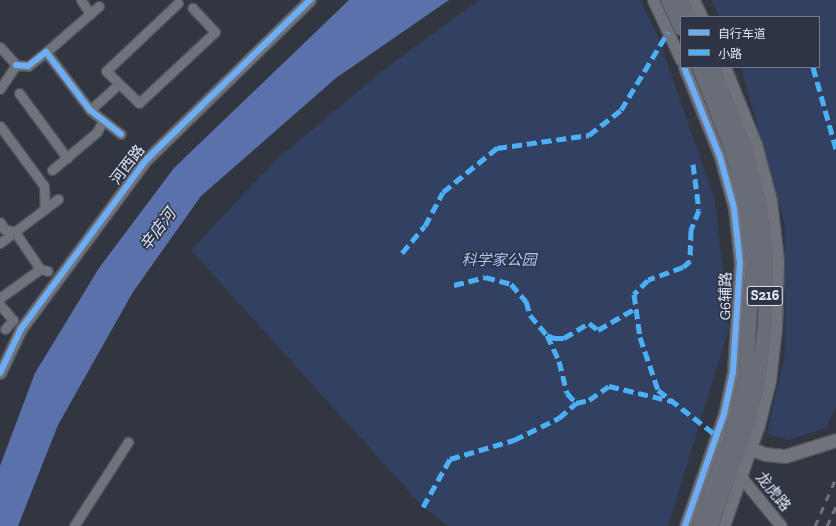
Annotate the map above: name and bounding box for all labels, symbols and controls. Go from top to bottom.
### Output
legend [680,16,820,68]
text: 自行车道 [718,27,766,41]
text: 小路 [718,47,742,61]
street label: 河西路 [107,142,149,188]
water label: 辛店河 [136,205,180,255]
park label: 科学家公园 [462,252,536,270]
street label: G6辅路 [717,272,735,320]
road number: S216 [746,284,784,308]
street label: 龙虎路 [752,469,794,515]

